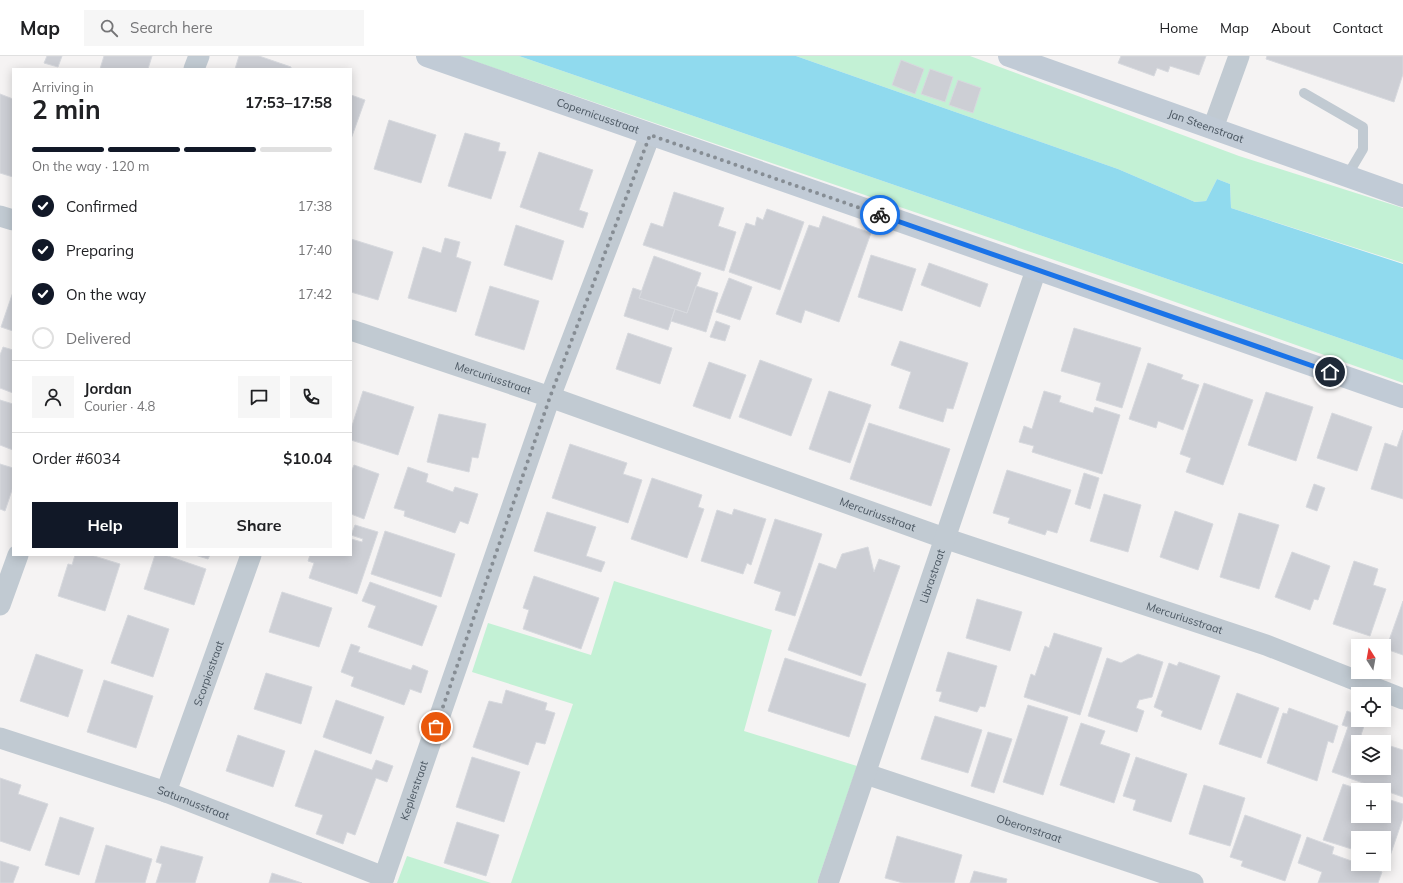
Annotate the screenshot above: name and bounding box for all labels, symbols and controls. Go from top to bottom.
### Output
search box [84,10,364,46]
text: Map [20,16,60,40]
icon: search [98,17,120,39]
text: Search here [130,18,213,37]
text: Home [1159,19,1198,37]
text: Map [1220,19,1249,37]
text: About [1271,19,1311,37]
text: Contact [1333,19,1383,37]
text: Arriving in [32,79,94,95]
text: 2 min [32,93,101,126]
text: 17:53–17:58 [245,93,332,112]
street label: Copernicusstraat [555,95,641,137]
street label: Jan Steenstraat [1166,106,1246,146]
text: On the way · 120 m [32,158,149,174]
icon: check [32,195,54,217]
courier [860,195,900,235]
text: Confirmed [66,197,137,216]
text: 17:38 [298,198,332,214]
icon: bike [869,204,891,226]
icon: check [32,239,54,261]
text: Preparing [66,241,134,260]
text: 17:40 [298,242,332,258]
icon: check [32,283,54,305]
text: On the way [66,285,146,304]
text: 17:42 [298,286,332,302]
text: Delivered [66,329,131,348]
pin [1313,355,1347,389]
street label: Mercuriusstraat [453,358,533,397]
icon: home [1319,361,1341,383]
button: person [32,376,74,418]
button: chat [238,376,280,418]
button: phone [290,376,332,418]
text: Jordan [84,379,132,398]
text: Courier · 4.8 [84,398,155,414]
text: Order #6034 [32,449,120,468]
text: $10.04 [283,449,332,468]
street label: Mercuriusstraat [838,494,918,534]
button: Help [32,502,178,548]
button: Share [186,502,332,548]
street label: Librastraat [916,547,948,605]
street label: Mercuriusstraat [1144,599,1225,637]
street label: Scorpiostraat [190,639,227,708]
north arrow [1351,639,1391,679]
map controls [1351,639,1391,871]
button: locate [1351,687,1391,727]
pin [419,710,453,744]
icon: bag [425,716,447,738]
button: layers [1351,735,1391,775]
street label: Keplerstraat [397,759,431,822]
street label: Saturnusstraat [156,783,232,823]
button: + [1351,783,1391,823]
street label: Oberonstraat [995,811,1064,846]
button: − [1351,831,1391,871]

